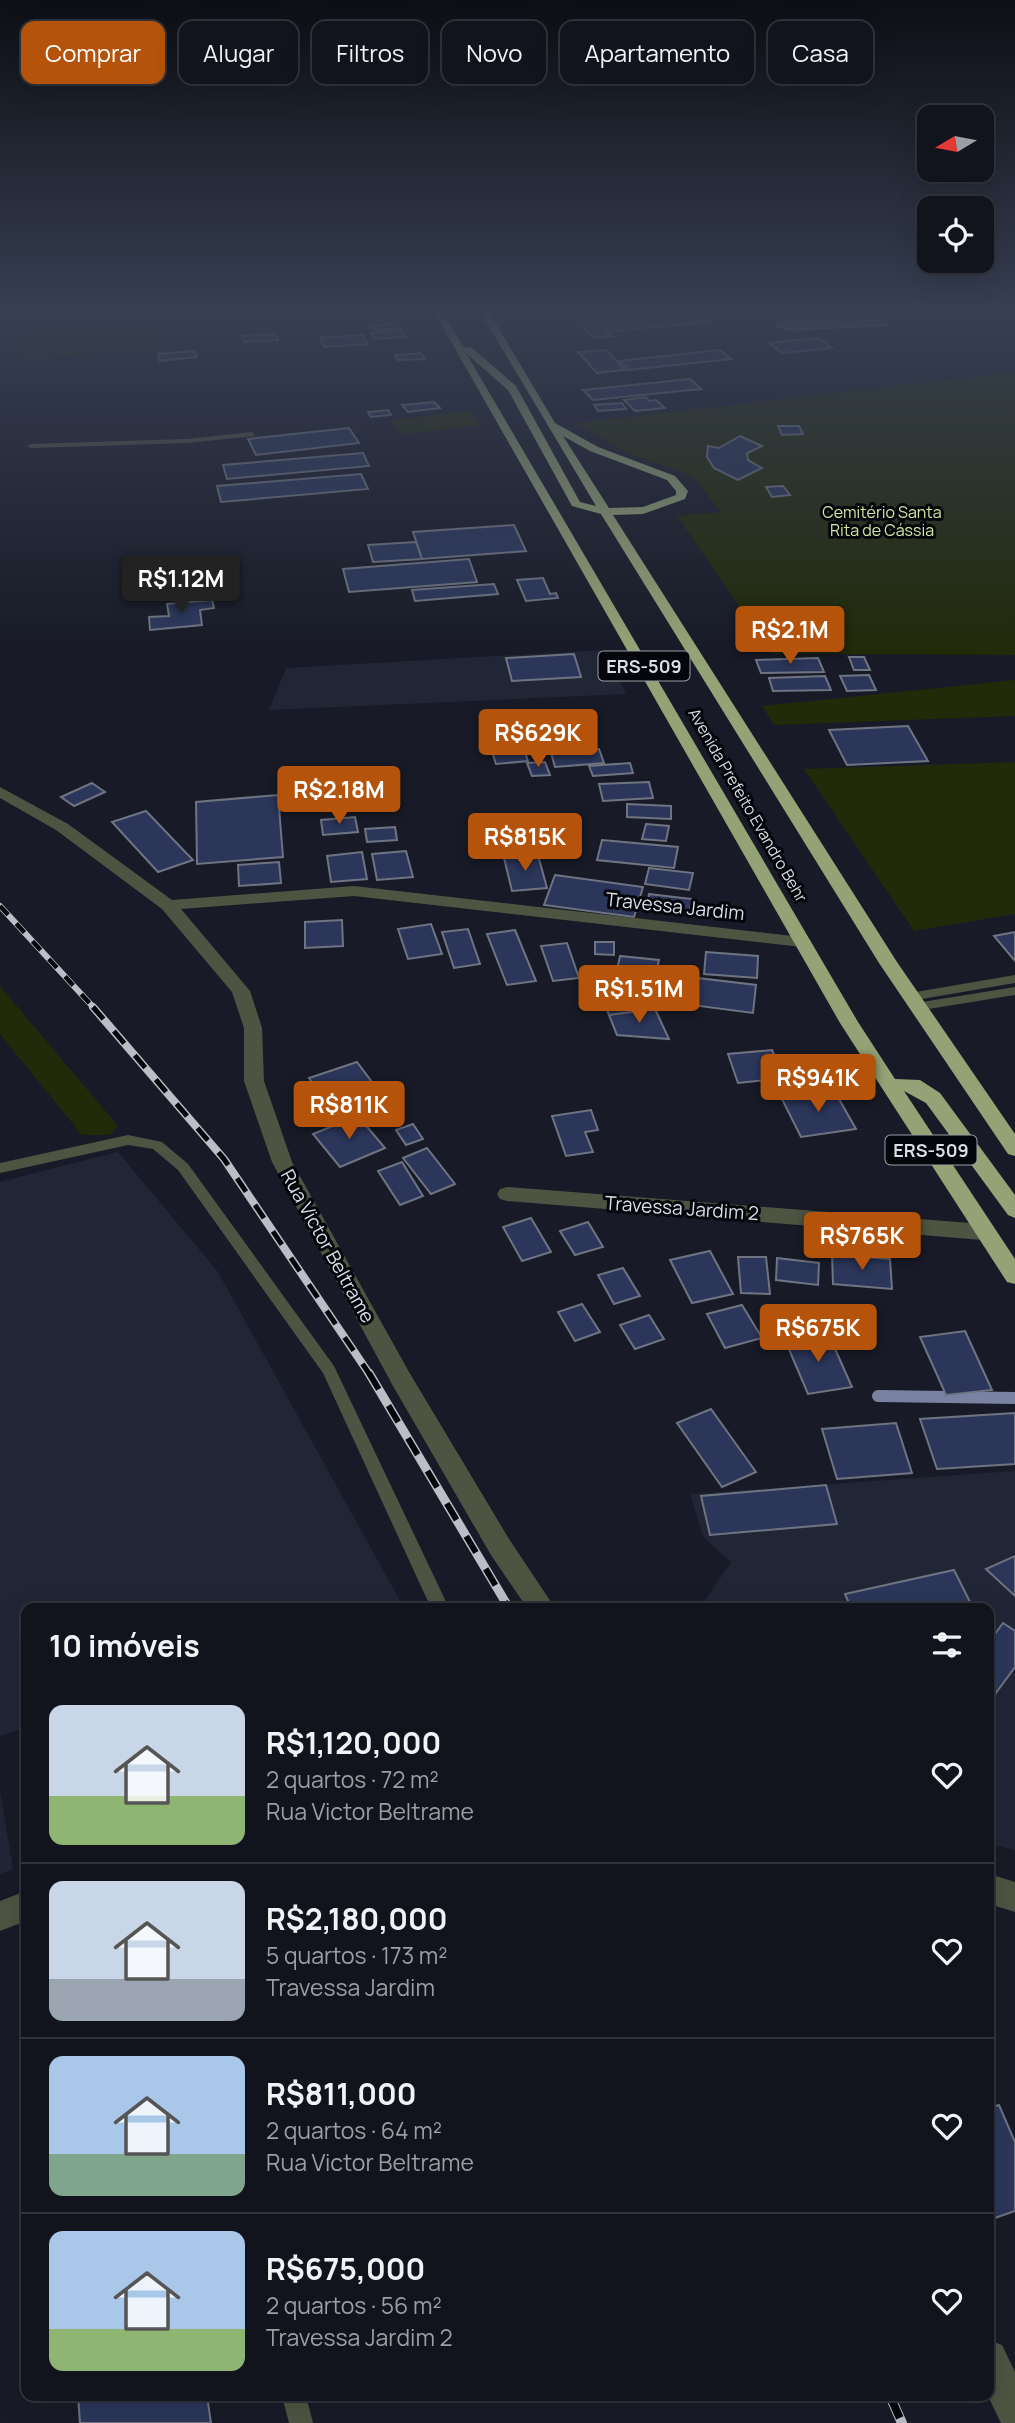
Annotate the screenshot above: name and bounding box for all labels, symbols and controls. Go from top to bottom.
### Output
chip: Comprar [21,21,165,84]
chip: Alugar [179,21,298,84]
chip: Filtros [312,21,428,84]
chip: Novo [442,21,546,84]
chip: Apartamento [560,21,754,84]
chip: Casa [768,21,873,84]
north arrow [917,105,994,182]
map controls [917,105,994,273]
button: locate [917,196,994,273]
park label: Cemitério Santa Rita de Cássia [822,501,942,541]
pin: R$1.12M [116,556,246,615]
text: R$1.12M [138,562,224,594]
pin: R$2.1M [733,606,847,666]
text: R$2.1M [751,613,829,645]
road number: ERS-509 [598,652,690,680]
street label: Avenida Prefeito Evandro Behr [683,704,813,906]
pin: R$629K [481,710,595,769]
text: R$629K [495,716,581,748]
pin: R$2.18M [274,766,404,826]
text: R$2.18M [293,773,385,805]
pin: R$815K [468,814,582,873]
text: R$815K [484,820,566,852]
street label: Travessa Jardim [604,886,746,926]
pin: R$1.51M [574,965,704,1025]
text: R$1.51M [595,972,683,1004]
pin: R$941K [761,1054,875,1114]
text: R$941K [777,1061,859,1093]
pin: R$811K [292,1082,406,1141]
text: R$811K [310,1088,388,1120]
road number: ERS-509 [886,1135,976,1164]
street label: Rua Victor Beltrame [275,1165,381,1327]
street label: Travessa Jardim 2 [604,1190,760,1226]
pin: R$765K [805,1212,919,1272]
text: R$765K [820,1219,904,1251]
pin: R$675K [761,1304,875,1364]
text: R$675K [776,1311,860,1343]
text: 10 imóveis [49,1625,200,1666]
icon: filters [928,1626,966,1664]
text: R$1,120,000 [266,1722,441,1763]
icon: home [105,1733,189,1817]
icon: heart [928,1756,966,1794]
text: 2 quartos · 72 m² [266,1763,439,1795]
text: Rua Victor Beltrame [266,1795,474,1827]
text: R$2,180,000 [266,1898,448,1939]
icon: home [105,1909,189,1993]
icon: heart [928,1932,966,1970]
text: 5 quartos · 173 m² [266,1939,448,1971]
text: Travessa Jardim [266,1971,435,2003]
text: R$811,000 [266,2073,416,2114]
icon: home [105,2084,189,2168]
icon: heart [928,2107,966,2145]
text: 2 quartos · 64 m² [266,2114,442,2146]
text: Rua Victor Beltrame [266,2146,474,2178]
text: R$675,000 [266,2248,425,2289]
icon: home [105,2259,189,2343]
icon: heart [928,2282,966,2320]
text: 2 quartos · 56 m² [266,2289,442,2321]
text: Travessa Jardim 2 [266,2321,453,2353]

